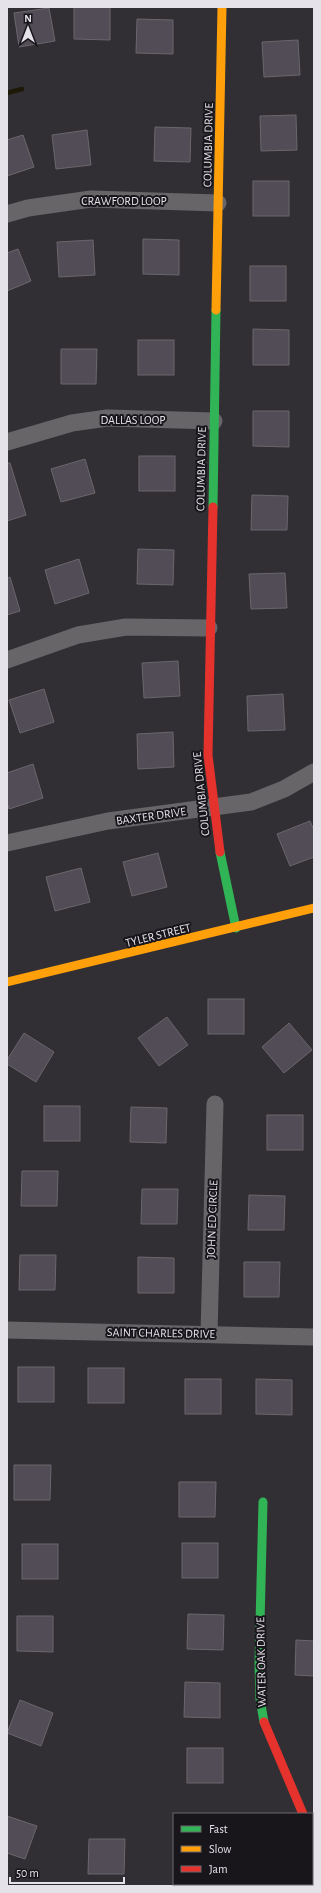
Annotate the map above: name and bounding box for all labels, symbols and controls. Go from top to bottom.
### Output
north arrow [8,8,48,48]
text: N [24,13,32,24]
street label: COLUMBIA DRIVE [201,102,215,187]
street label: CRAWFORD LOOP [81,195,167,207]
street label: DALLAS LOOP [100,414,166,426]
street label: COLUMBIA DRIVE [194,426,208,511]
street label: COLUMBIA DRIVE [191,751,211,837]
street label: BAXTER DRIVE [115,805,187,827]
street label: TYLER STREET [124,921,192,949]
street label: JOHN ED CIRCLE [205,1180,219,1258]
street label: SAINT CHARLES DRIVE [107,1326,215,1340]
street label: WATER OAK DRIVE [254,1617,268,1707]
legend [173,1813,313,1885]
text: Fast [209,1823,228,1835]
text: Slow [209,1843,231,1855]
scale bar [10,1859,124,1885]
text: Jam [209,1863,228,1875]
text: 50 m [16,1867,39,1879]

